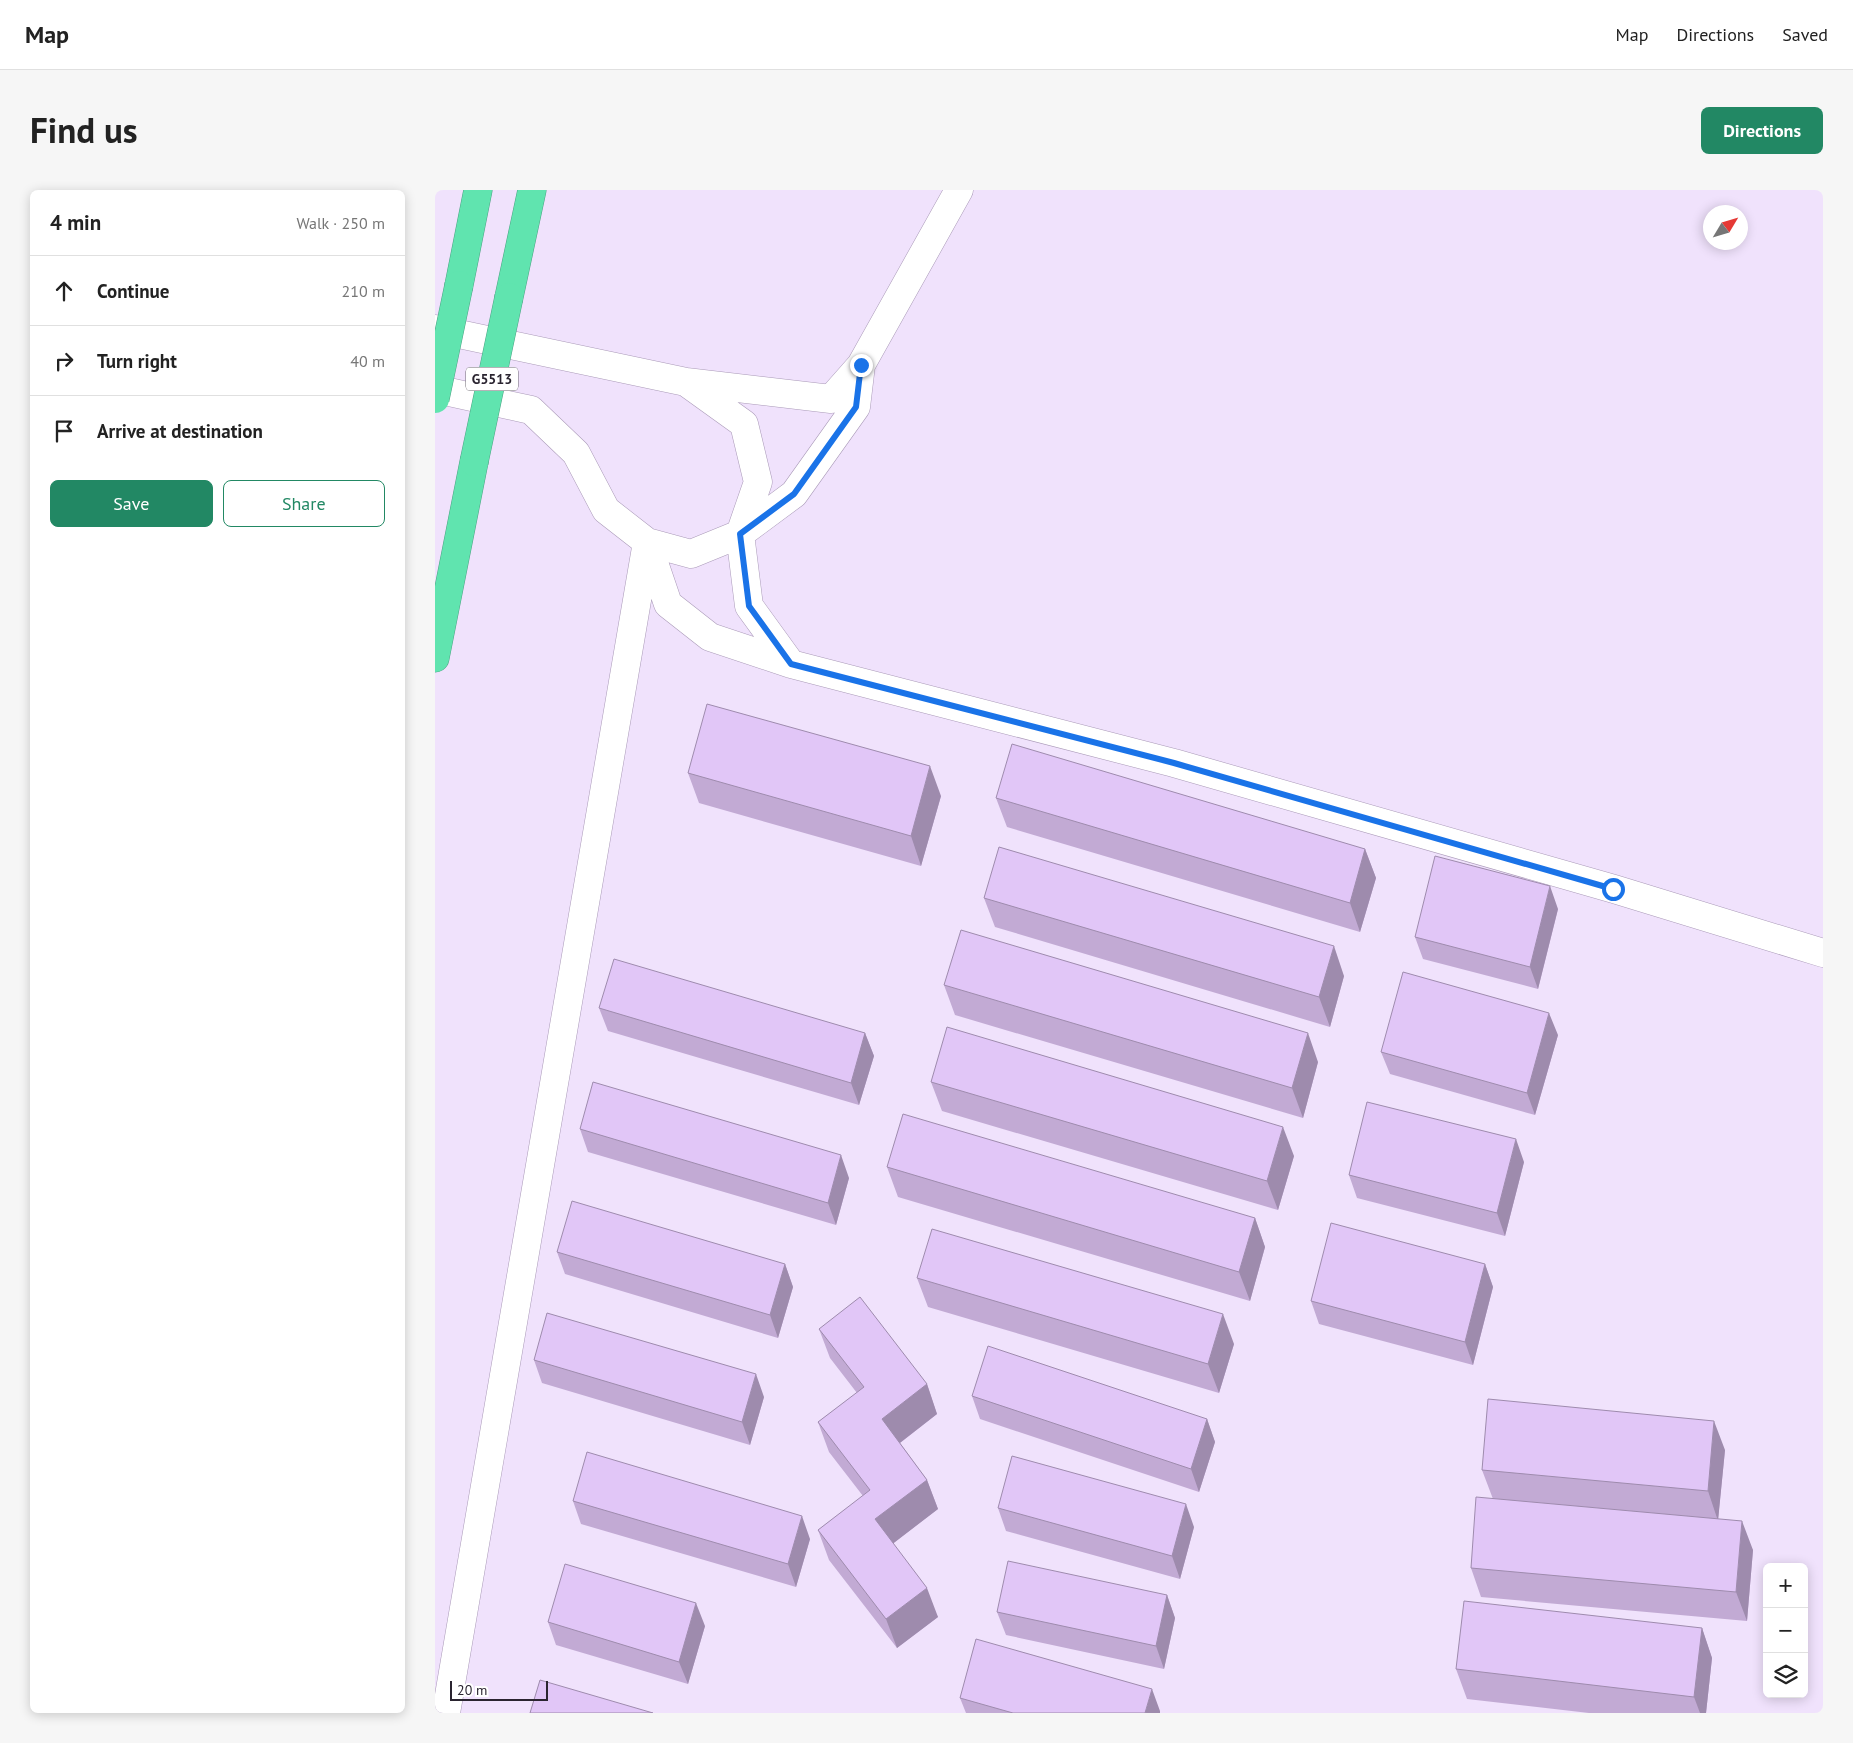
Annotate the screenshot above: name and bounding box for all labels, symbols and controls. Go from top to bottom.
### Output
text: Map [25,19,69,50]
text: Map [1616,23,1648,46]
text: Directions [1676,23,1754,46]
text: Saved [1782,23,1828,46]
text: Find us [30,107,138,153]
button: Directions [1701,107,1823,154]
north arrow [1703,205,1748,250]
text: 4 min [50,209,101,236]
text: Walk · 250 m [296,213,385,233]
icon: ahead [50,277,78,305]
text: Continue [97,279,169,303]
text: 210 m [342,281,385,301]
icon: right [50,347,78,375]
text: Turn right [97,349,177,373]
text: 40 m [350,351,385,371]
route end [850,354,873,377]
road number: G5513 [466,368,518,390]
icon: arrive [50,417,78,445]
text: Arrive at destination [97,419,263,443]
button: Save [50,480,213,527]
button: Share [223,480,385,527]
route start [1602,878,1625,901]
map controls [1763,1563,1808,1698]
button: + [1763,1563,1808,1608]
button: − [1763,1608,1808,1653]
button: layers [1763,1653,1808,1698]
scale bar [450,1678,547,1701]
text: 20 m [457,1681,487,1699]

